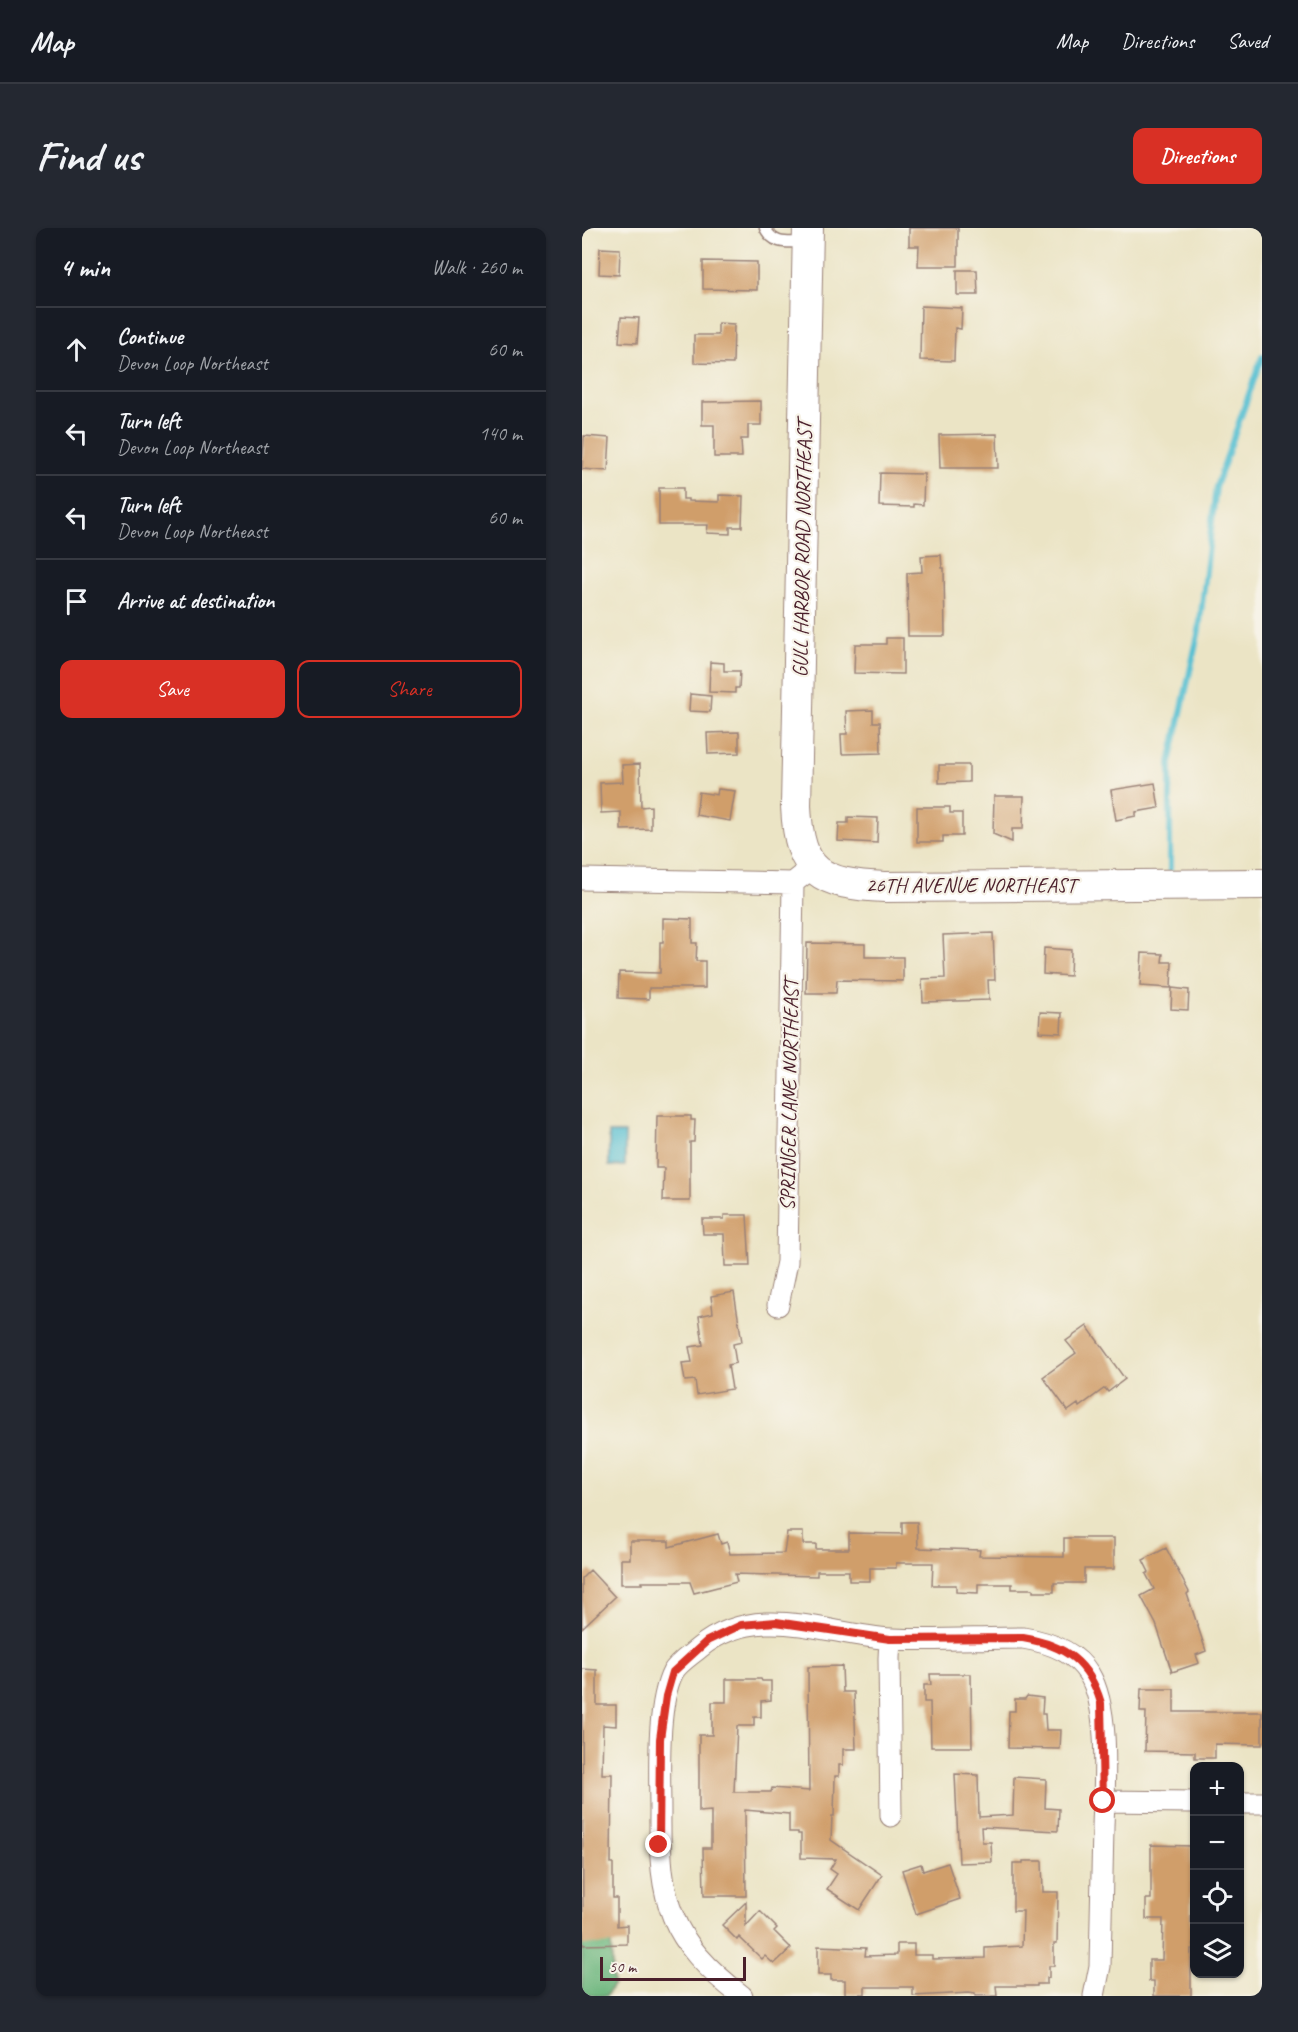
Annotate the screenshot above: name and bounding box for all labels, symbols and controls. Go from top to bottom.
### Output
text: Map [30,24,73,59]
text: Map [1056,28,1088,54]
text: Directions [1121,28,1194,54]
text: Saved [1227,28,1268,54]
button: Directions [1133,128,1262,184]
text: Find us [36,130,141,183]
text: 4 min [60,251,110,284]
text: Walk · 260 m [432,255,522,280]
text: Continue [117,323,183,351]
icon: ahead [60,333,93,366]
text: 60 m [488,337,522,362]
text: Devon Loop Northeast [117,351,268,376]
text: Turn left [117,407,181,435]
street label: GULL HARBOR ROAD NORTHEAST [787,415,817,678]
icon: left [60,417,93,450]
text: 140 m [479,421,522,446]
text: Devon Loop Northeast [117,435,268,460]
text: Turn left [117,491,181,519]
icon: left [60,501,93,534]
text: 60 m [488,505,522,530]
text: Devon Loop Northeast [117,519,268,544]
icon: arrive [60,585,93,618]
text: Arrive at destination [117,587,274,615]
button: Save [60,660,285,718]
button: Share [297,660,522,718]
street label: 26TH AVENUE NORTHEAST [866,872,1081,898]
street label: SPRINGER LANE NORTHEAST [774,974,804,1211]
map controls [1190,1762,1244,1978]
button: + [1190,1762,1244,1816]
route start [1089,1787,1115,1813]
button: − [1190,1816,1244,1870]
route end [645,1831,671,1857]
button: locate [1190,1870,1244,1924]
button: layers [1190,1924,1244,1978]
scale bar [600,1954,746,1982]
text: 50 m [609,1957,636,1977]

